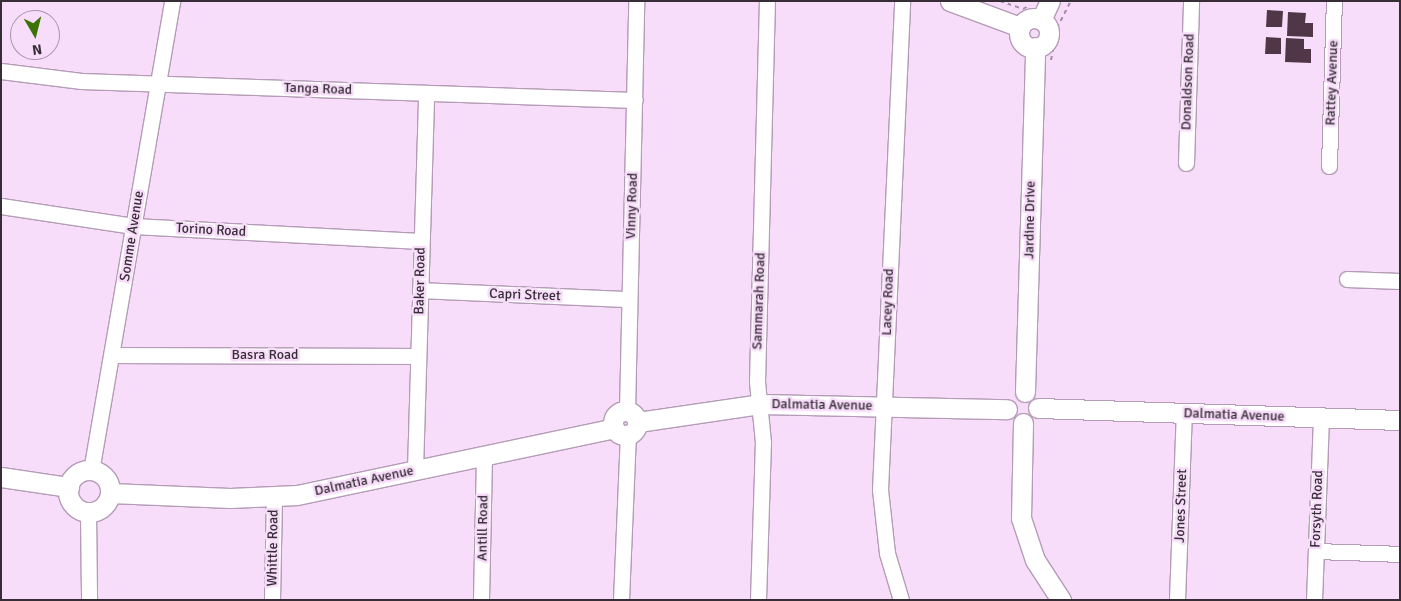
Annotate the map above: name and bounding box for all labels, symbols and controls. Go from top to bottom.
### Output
north arrow [10,10,60,60]
street label: Donaldson Road [1178,33,1198,131]
text: N [31,40,43,58]
street label: Rattey Avenue [1322,40,1342,126]
street label: Tanga Road [284,79,352,99]
street label: Vinny Road [622,172,642,240]
street label: Jardine Drive [1021,181,1039,259]
street label: Somme Avenue [117,190,147,282]
street label: Torino Road [176,220,246,240]
street label: Baker Road [411,247,429,315]
street label: Sammarah Road [749,252,769,350]
street label: Lacey Road [878,268,898,336]
street label: Capri Street [489,285,561,305]
street label: Basra Road [232,347,298,363]
street label: Dalmatia Avenue [771,396,873,414]
street label: Dalmatia Avenue [1183,405,1285,425]
street label: Dalmatia Avenue [313,462,415,500]
street label: Jones Street [1171,469,1191,543]
street label: Forsyth Road [1307,470,1327,548]
street label: Antill Road [474,495,492,561]
street label: Whittle Road [264,509,282,587]

